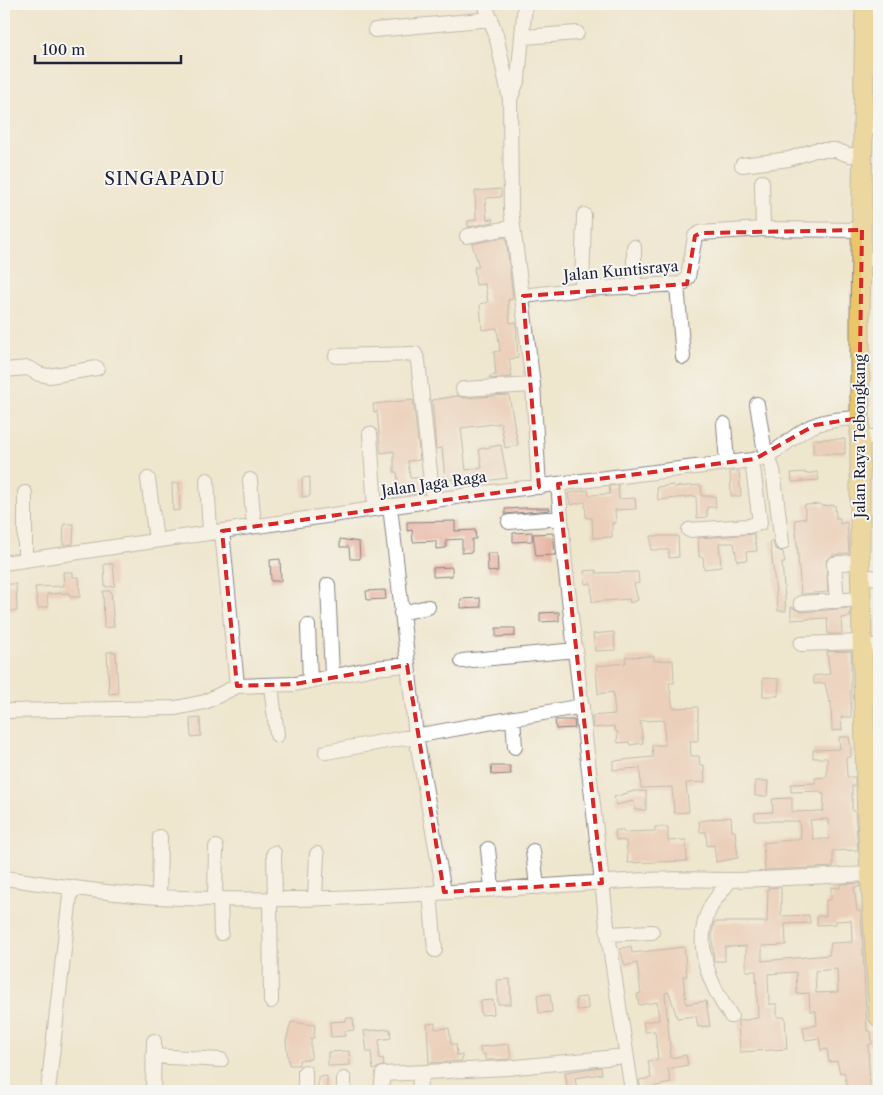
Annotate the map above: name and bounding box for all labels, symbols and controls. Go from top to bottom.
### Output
scale bar [35,32,181,64]
text: 100 m [42,40,85,59]
district label: SINGAPADU [104,168,226,190]
street label: Jalan Kuntisraya [561,256,679,285]
street label: Jalan Raya Tebongkang [850,354,869,520]
street label: Jalan Jaga Raga [378,467,488,501]

